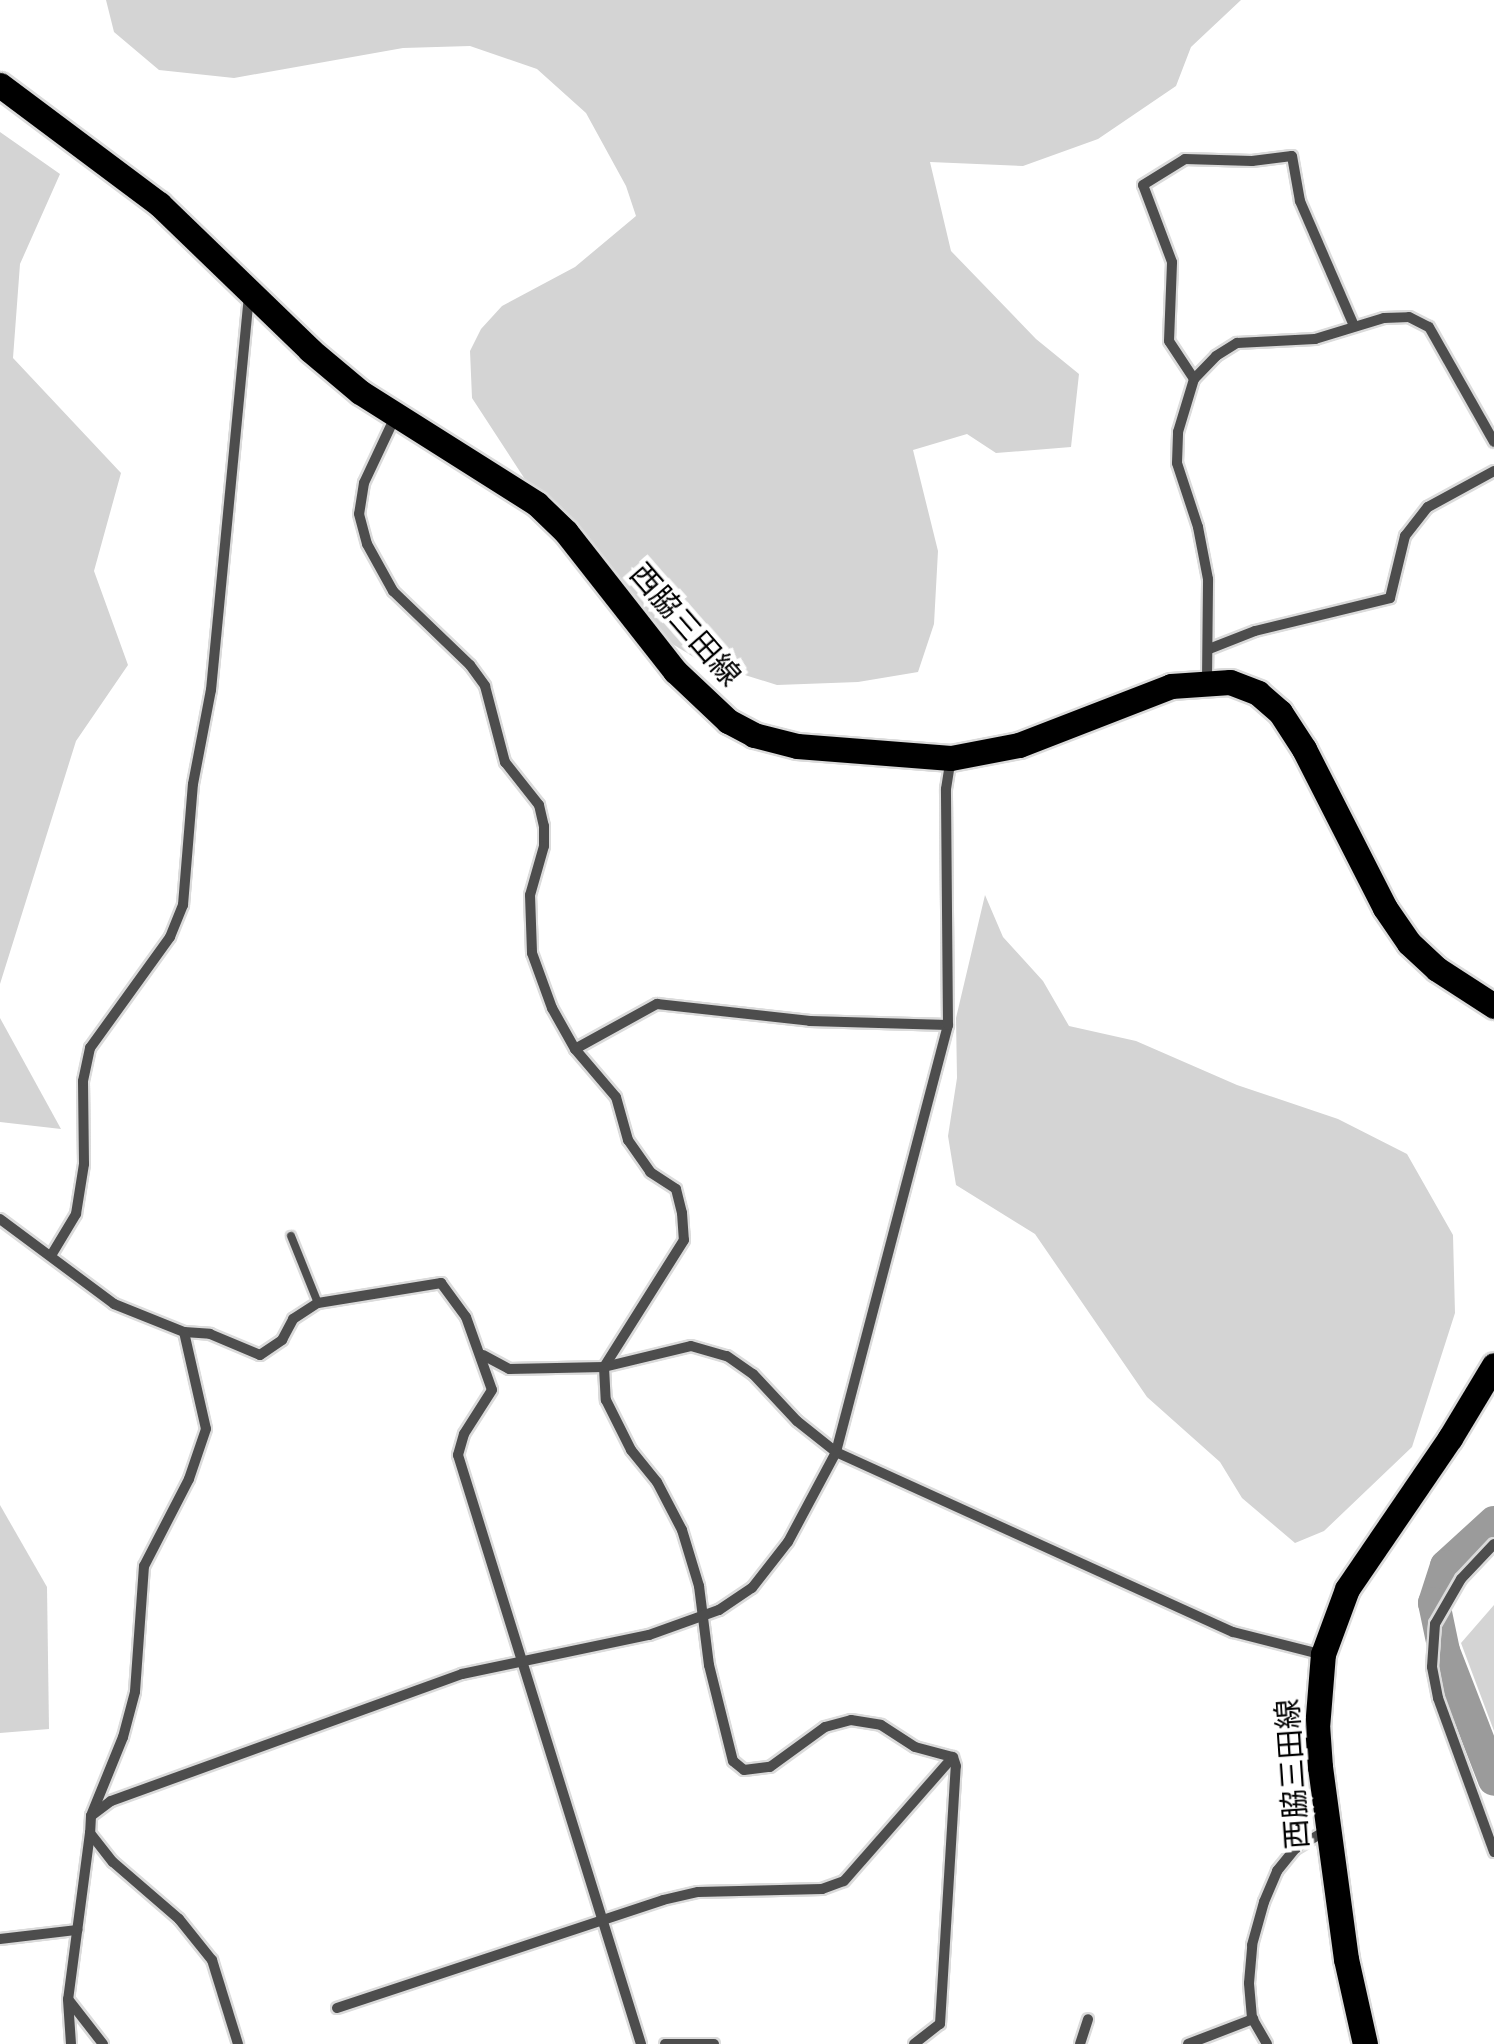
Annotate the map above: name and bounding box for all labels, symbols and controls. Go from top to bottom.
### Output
street label: 西脇三田線 [622,557,748,693]
street label: 西脇三田線 [1270,1698,1316,1850]

